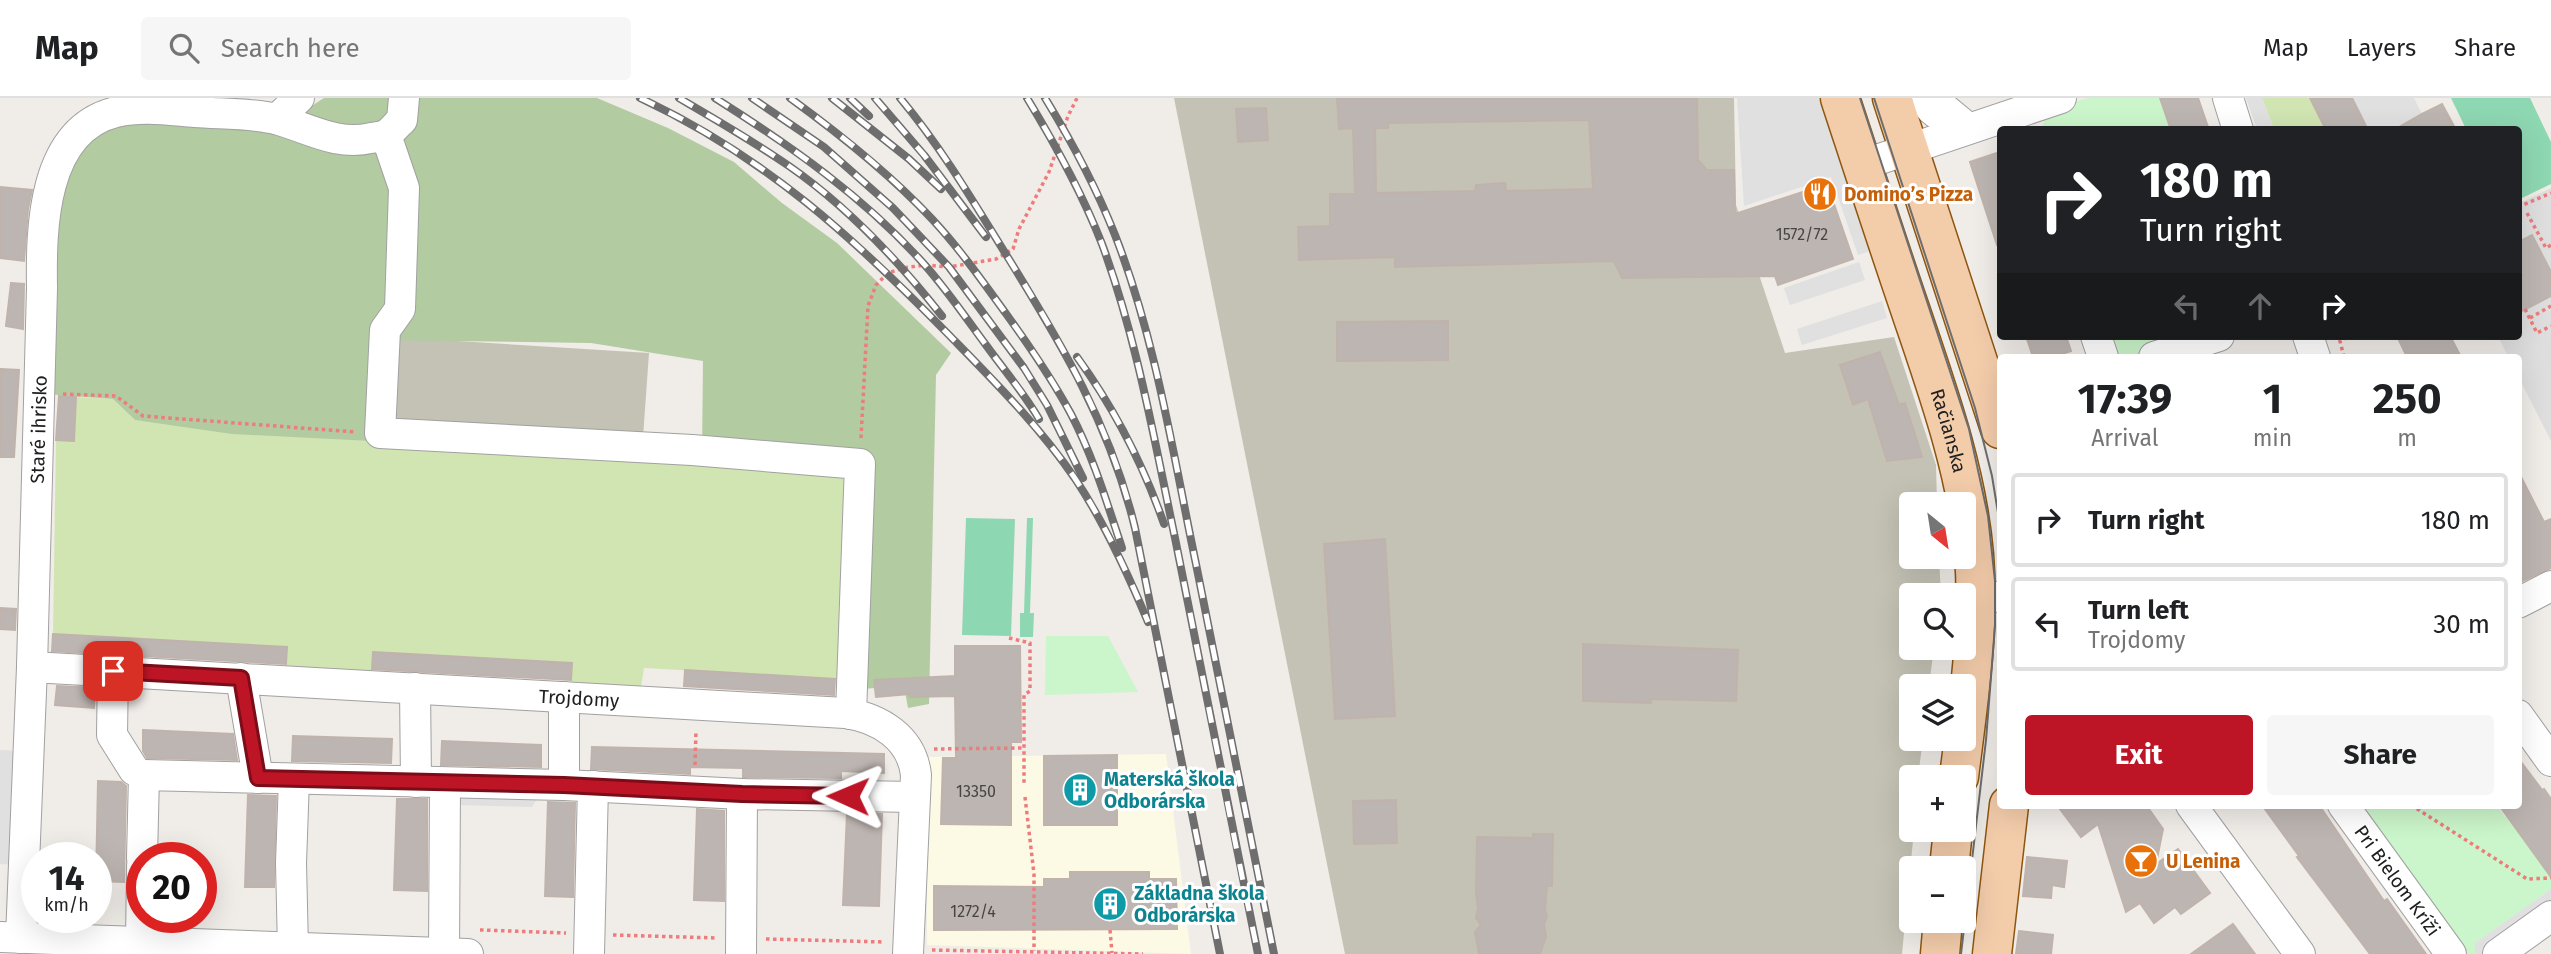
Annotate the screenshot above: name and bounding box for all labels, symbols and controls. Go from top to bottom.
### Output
search box [141,17,631,80]
text: Map [35,28,99,68]
icon: search [165,29,203,67]
text: Search here [221,33,360,64]
text: Map [2263,34,2309,62]
text: Layers [2347,34,2416,62]
text: Share [2454,34,2516,62]
text: 180 m [2140,151,2273,210]
icon: right [2025,154,2116,245]
restaurant icon: Domino’s Pizza [1801,175,1839,213]
place label: Domino’s Pizza [1844,183,1973,206]
text: Turn right [2140,211,2282,249]
house number: 1572/72 [1776,225,1828,244]
icon: left [2168,287,2206,325]
icon: ahead [2241,287,2279,325]
icon: right [2314,287,2352,325]
text: 17:39 [2077,374,2172,424]
text: 1 [2263,374,2282,424]
text: 250 [2373,374,2442,424]
street label: Staré ihrisko [25,375,51,484]
street label: Račianska [1926,386,1972,475]
text: Arrival [2091,424,2159,452]
text: min [2253,424,2292,452]
text: m [2397,424,2417,452]
north arrow [1899,492,1976,569]
map controls [1899,492,1976,933]
icon: right [2029,501,2067,539]
text: Turn right [2088,505,2205,536]
text: 180 m [2421,505,2490,536]
button: search [1899,583,1976,660]
text: Turn left [2088,595,2189,626]
icon: left [2029,605,2067,643]
text: 30 m [2433,609,2490,640]
text: Trojdomy [2088,626,2185,654]
pin [83,641,143,701]
icon: arrive [94,652,132,690]
button: layers [1899,674,1976,751]
street label: Trojdomy [538,684,621,712]
button: Exit [2025,715,2253,795]
button: Share [2267,715,2494,795]
position arrow [811,759,885,833]
button: + [1899,765,1976,842]
place label: Materská škola Odborárska [1104,768,1235,813]
building icon: Materská škola Odborárska [1061,771,1099,809]
house number: 13350 [956,782,996,801]
street label: Pri Bielom Kríži [2350,820,2445,940]
speed limit sign: 20 [126,842,217,933]
bar icon: U Lenina [2122,842,2160,880]
place label: U Lenina [2166,850,2240,873]
button: − [1899,856,1976,933]
text: 14 [48,857,85,899]
place label: Základna škola Odborárska [1134,882,1265,927]
building icon: Základna škola Odborárska [1091,885,1129,923]
text: km/h [44,894,89,916]
house number: 1272/4 [950,902,996,921]

